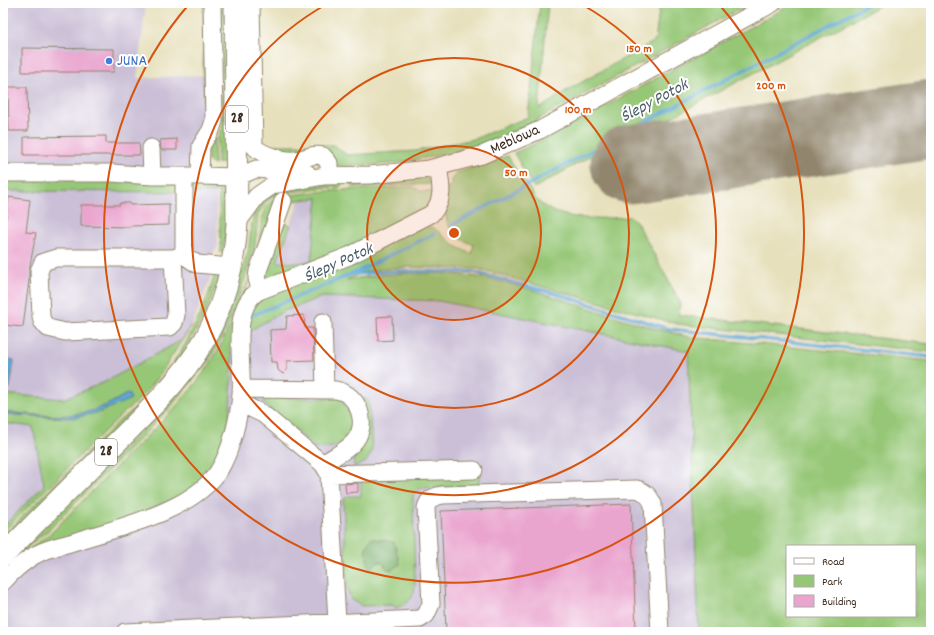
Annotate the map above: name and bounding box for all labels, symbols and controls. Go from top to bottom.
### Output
text: 150 m [626,41,652,58]
place label: JUNA [117,50,147,73]
marker: JUNA [104,56,114,66]
water label: Ślepy Potok [617,73,695,130]
text: 200 m [756,78,786,95]
text: 100 m [565,102,591,119]
road number: 28 [226,106,248,132]
street label: Meblowa [487,119,544,161]
text: 50 m [504,165,528,182]
centre of rings [447,226,461,240]
water label: Ślepy Potok [301,237,379,290]
road number: 28 [95,439,117,465]
legend [786,545,916,617]
text: Road [822,554,844,571]
text: Park [822,574,843,591]
text: Building [822,594,857,611]

